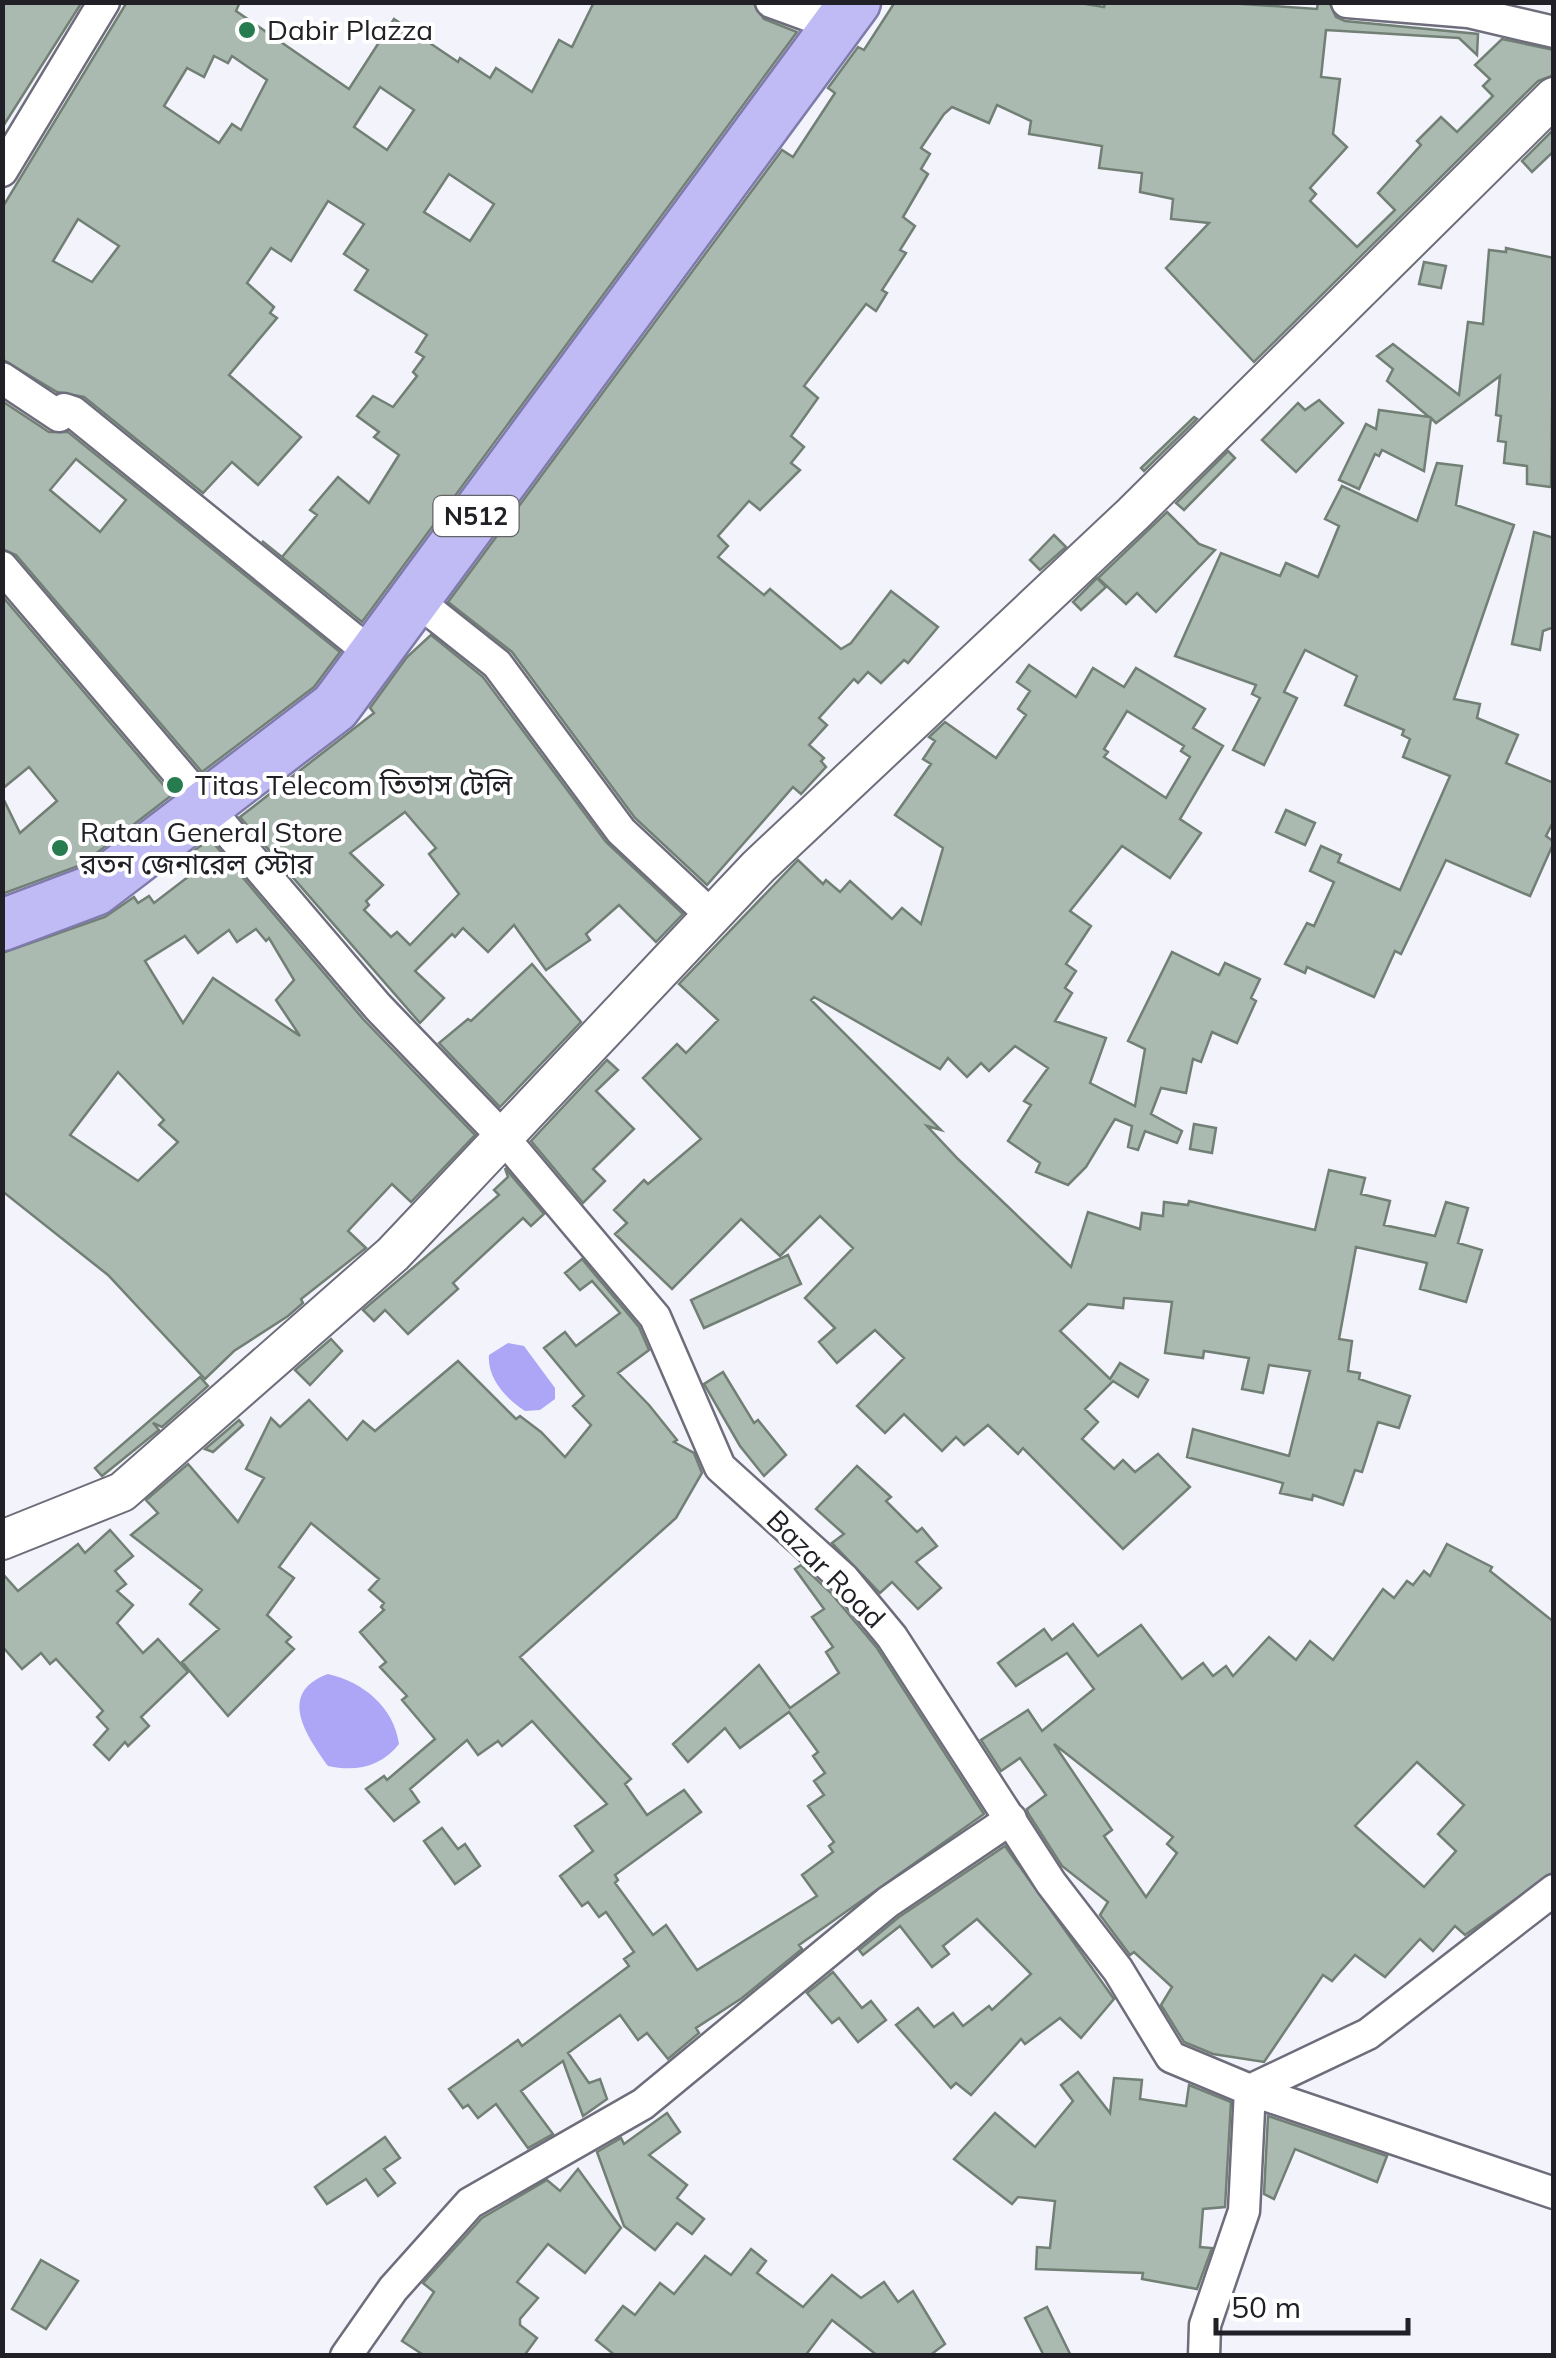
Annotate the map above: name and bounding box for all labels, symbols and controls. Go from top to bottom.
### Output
place label: Dabir Plazza [267,12,433,47]
marker: Dabir Plazza [236,19,258,41]
road number: N512 [434,496,518,536]
place label: Titas Telecom তিতাস টেলি [195,767,513,802]
marker: Titas Telecom তিতাস টেলি [164,774,186,796]
place label: Ratan General Store রতন জেনারেল স্টোর [79,814,343,881]
marker: Ratan General Store রতন জেনারেল স্টোর [49,837,71,859]
street label: Bazar Road [760,1502,893,1635]
scale bar [1216,2273,1408,2335]
text: 50 m [1231,2288,1301,2326]

